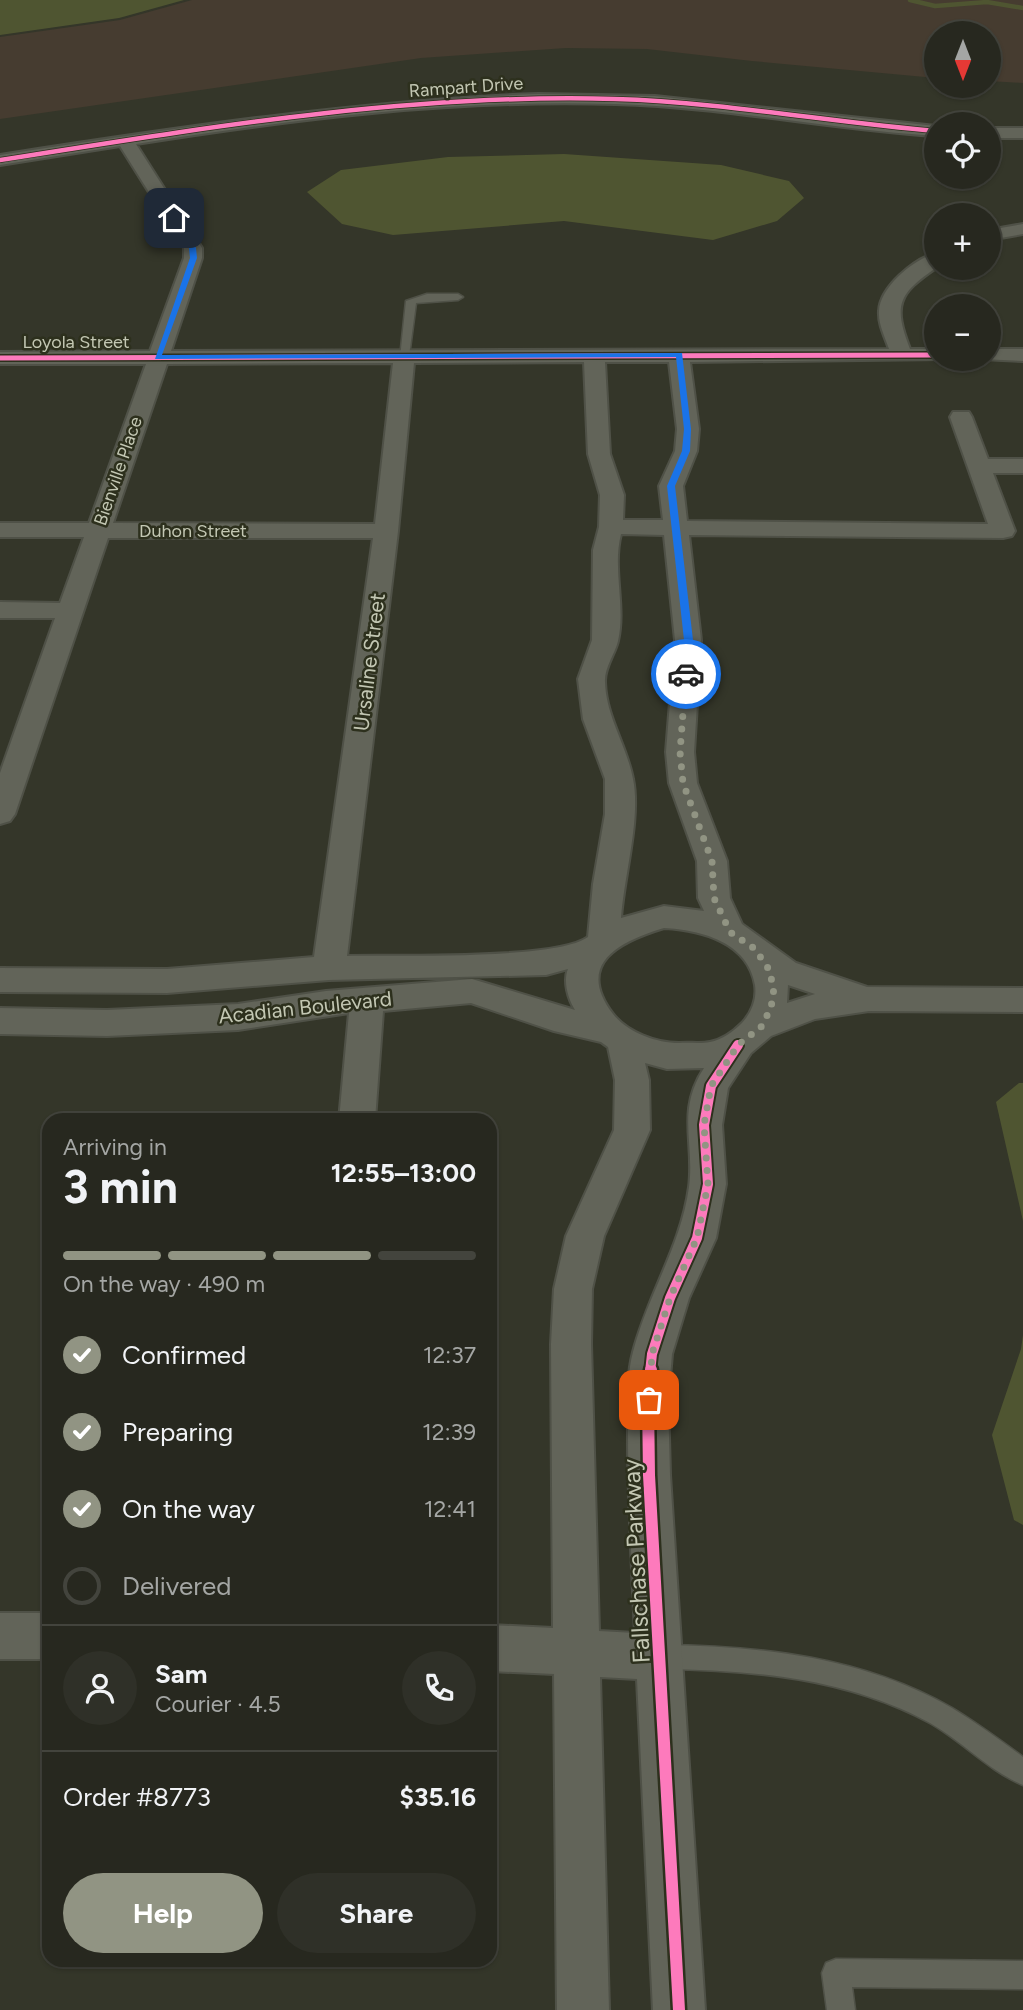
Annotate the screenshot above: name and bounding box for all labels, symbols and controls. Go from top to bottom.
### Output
north arrow [924,21,1001,98]
map controls [924,21,1001,371]
street label: Rampart Drive [408,72,524,102]
button: locate [924,112,1001,189]
pin [144,188,204,248]
icon: home [155,199,193,237]
button: + [924,203,1001,280]
button: − [924,294,1001,371]
street label: Loyola Street [22,331,130,353]
street label: Bienville Place [89,413,147,528]
street label: Duhon Street [139,520,247,542]
street label: Ursaline Street [348,591,390,733]
courier [651,639,721,709]
icon: car [667,655,705,693]
street label: Acadian Boulevard [217,985,393,1029]
text: Arriving in [63,1133,167,1161]
text: 12:55–13:00 [331,1157,476,1189]
text: 3 min [63,1159,178,1215]
text: On the way · 490 m [63,1270,265,1298]
icon: check [63,1336,101,1374]
text: Confirmed [122,1339,246,1371]
text: 12:37 [423,1341,476,1369]
pin [619,1370,679,1430]
icon: bag [630,1381,668,1419]
icon: check [63,1413,101,1451]
text: Preparing [122,1416,233,1448]
text: 12:39 [422,1418,476,1446]
street label: Fallschase Parkway [616,1458,656,1664]
icon: check [63,1490,101,1528]
text: On the way [122,1493,255,1525]
text: 12:41 [424,1495,476,1523]
text: Delivered [122,1570,231,1602]
button: person [63,1651,137,1725]
button: phone [402,1651,476,1725]
text: Sam [155,1658,207,1690]
text: Courier · 4.5 [155,1690,281,1718]
text: Order #8773 [63,1781,211,1813]
text: $35.16 [400,1781,476,1813]
button: Help [63,1873,263,1953]
button: Share [277,1873,476,1953]

